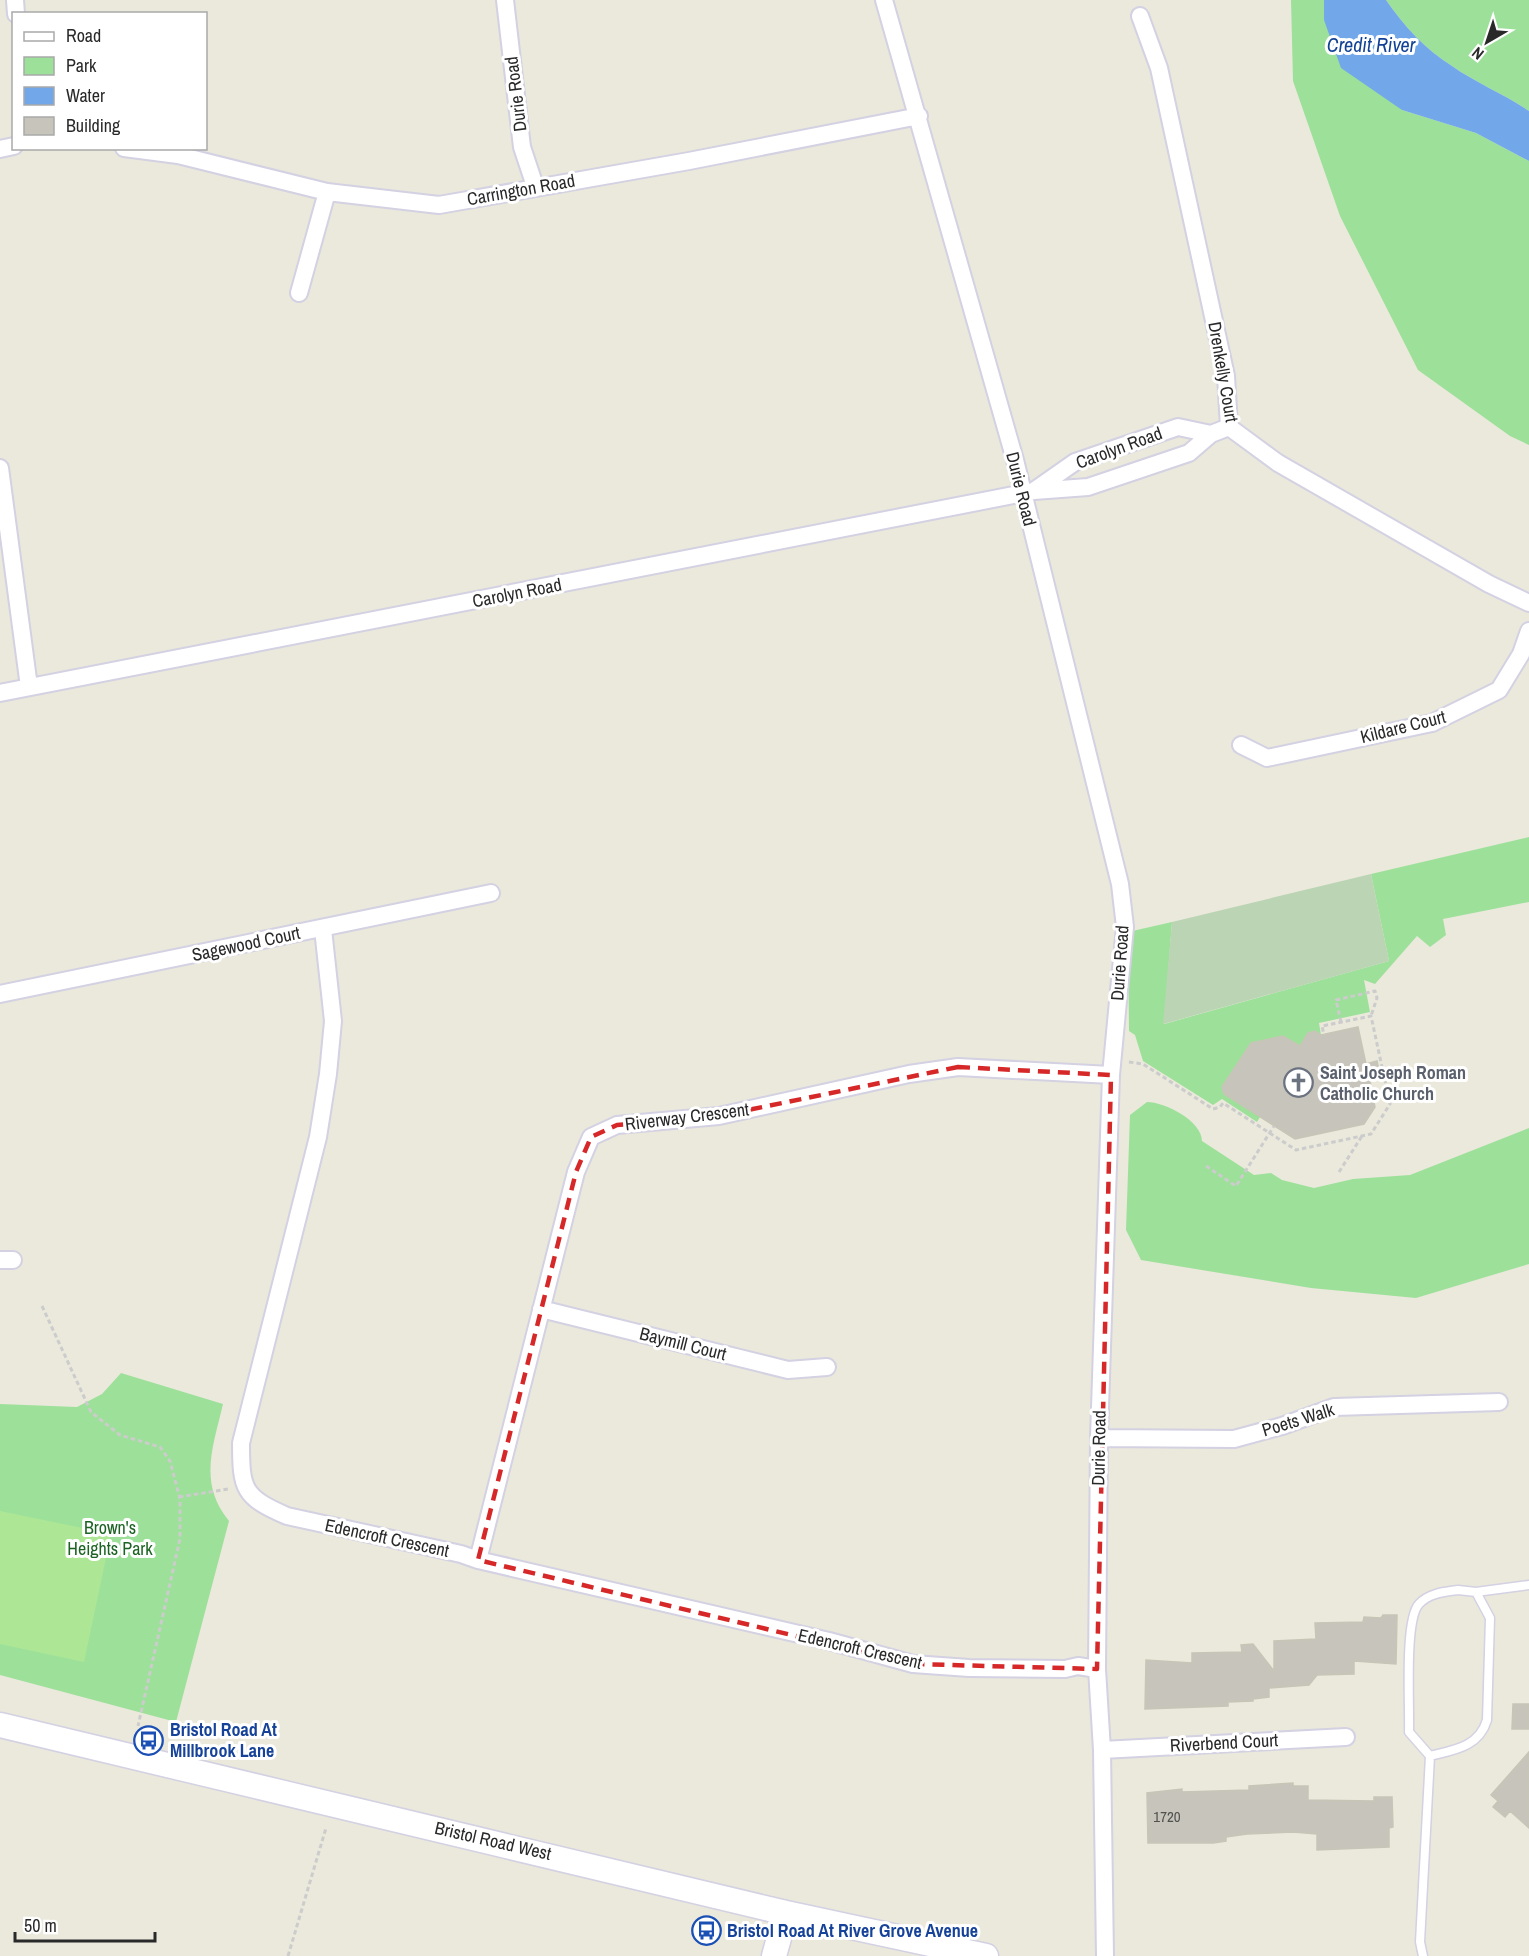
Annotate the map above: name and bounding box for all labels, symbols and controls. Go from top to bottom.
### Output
legend [12,12,207,150]
north arrow [1457,12,1517,72]
text: Road [66,23,101,48]
water label: Credit River [1327,31,1416,58]
text: N [1467,42,1488,65]
text: Park [66,53,97,78]
street label: Durie Road [498,55,533,133]
text: Water [66,83,105,108]
text: Building [66,113,121,138]
street label: Carrington Road [465,168,577,211]
street label: Drenkelly Court [1202,320,1245,424]
street label: Carolyn Road [1072,420,1166,475]
street label: Durie Road [1000,449,1043,529]
street label: Carolyn Road [470,572,564,613]
street label: Kildare Court [1358,704,1448,749]
street label: Sagewood Court [190,920,302,967]
street label: Durie Road [1104,924,1135,1001]
place label: Saint Joseph Roman Catholic Church [1320,1060,1466,1106]
church icon: Saint Joseph Roman Catholic Church [1283,1067,1315,1099]
street label: Riverway Crescent [624,1097,750,1137]
street label: Baymill Court [637,1321,729,1366]
street label: Poets Walk [1259,1397,1338,1442]
street label: Durie Road [1085,1410,1112,1486]
street label: Edencroft Crescent [323,1512,451,1563]
park label: Brown's Heights Park [67,1515,153,1561]
street label: Edencroft Crescent [796,1622,924,1675]
place label: Bristol Road At Millbrook Lane [170,1717,277,1763]
bus stop icon: Bristol Road At Millbrook Lane [133,1724,165,1756]
street label: Riverbend Court [1169,1727,1279,1758]
house number: 1720 [1153,1806,1181,1827]
street label: Bristol Road West [432,1815,554,1866]
scale bar [15,1905,154,1943]
text: 50 m [24,1913,57,1938]
bus stop icon: Bristol Road At River Grove Avenue [690,1915,722,1947]
place label: Bristol Road At River Grove Avenue [727,1918,978,1943]

